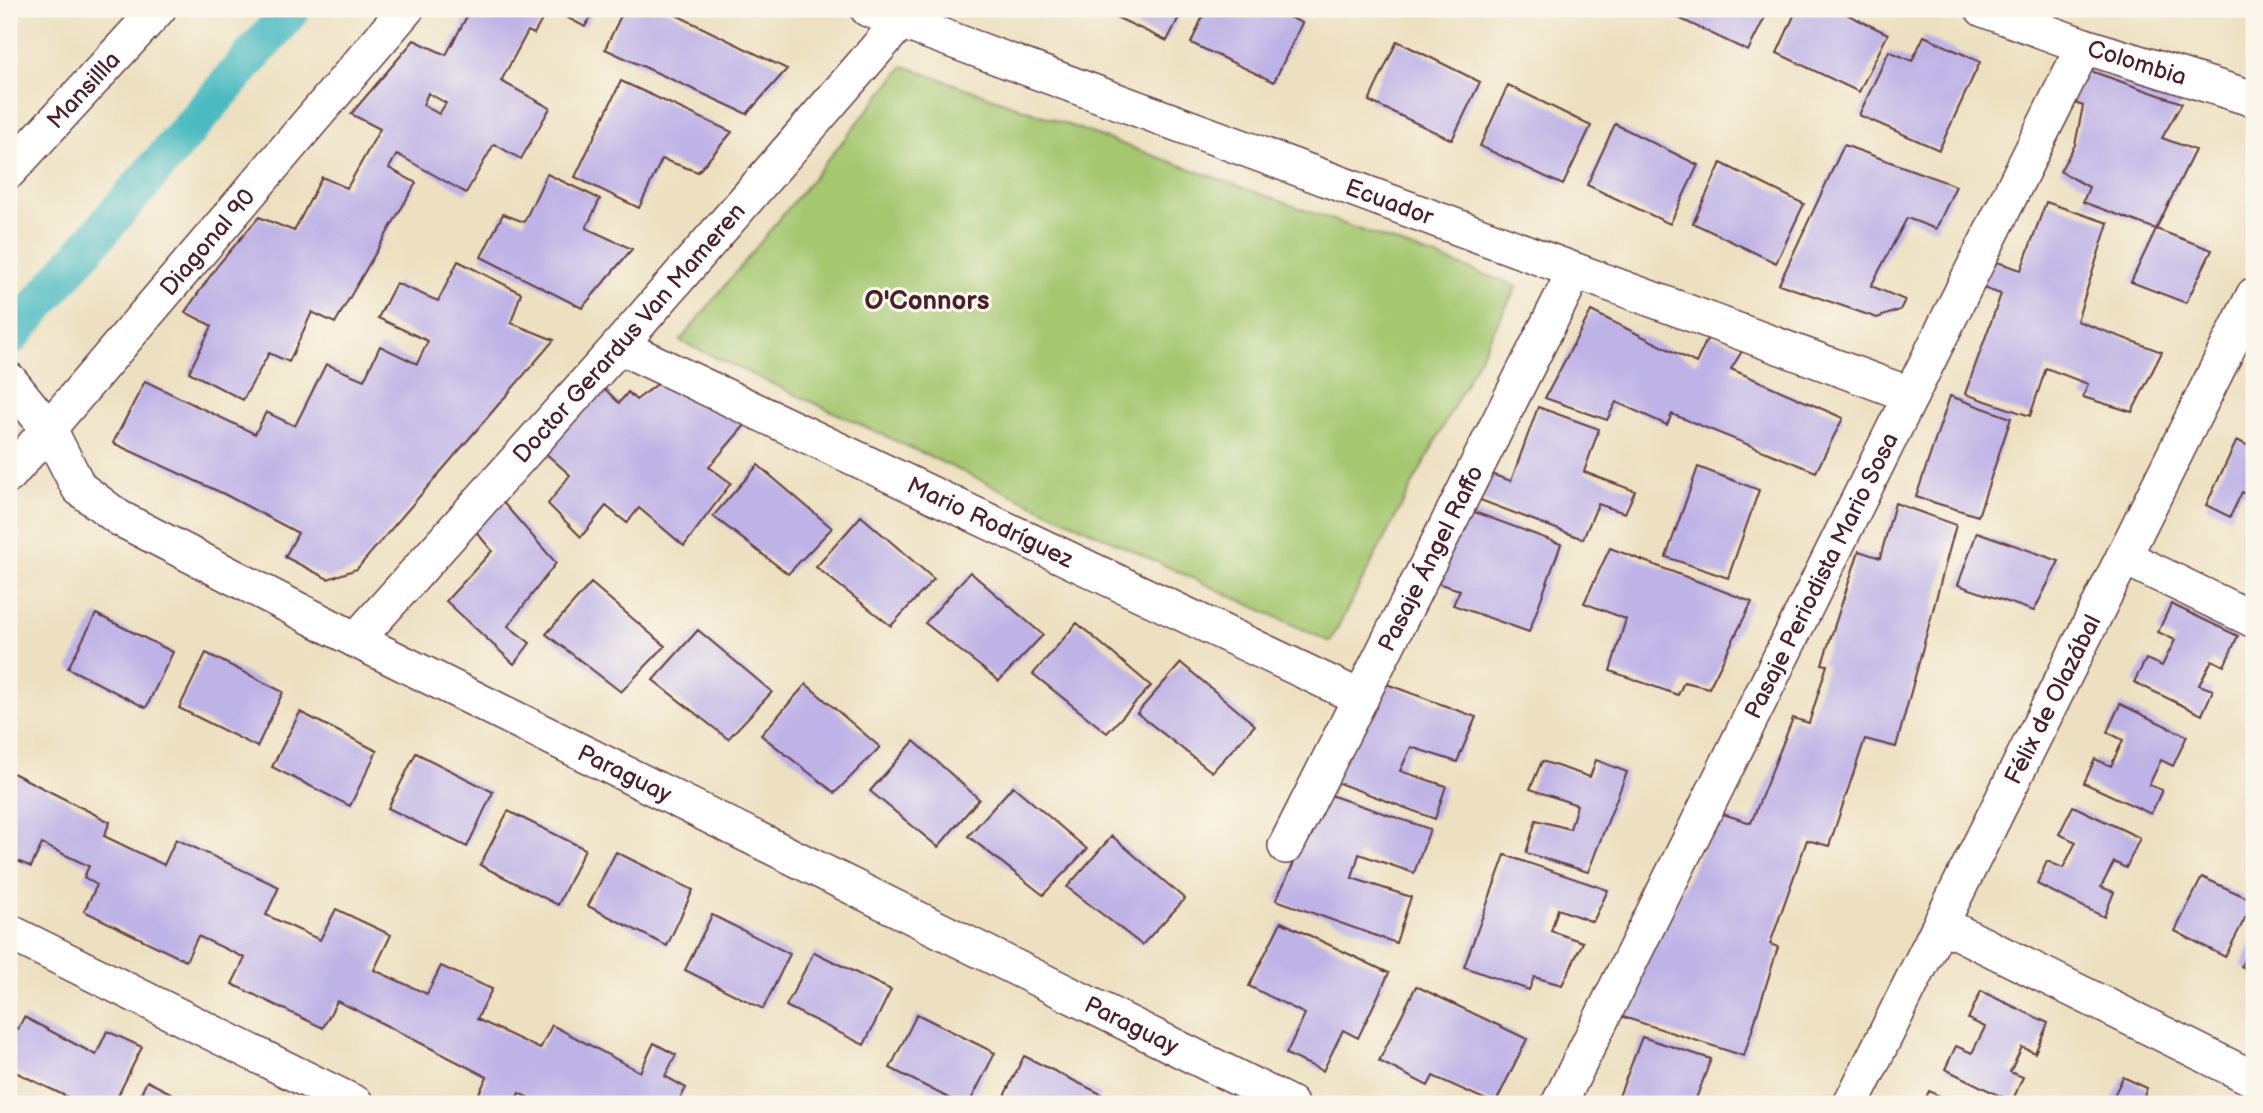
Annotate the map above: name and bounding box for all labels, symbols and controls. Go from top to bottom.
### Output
street label: Colombia [2084,33,2190,92]
street label: Mansillla [41,45,126,135]
street label: Ecuador [1341,172,1438,232]
street label: Diagonal 90 [154,183,261,301]
street label: Doctor Gerardus Van Mameren [507,197,751,469]
district label: O'Connors [864,286,990,317]
street label: Pasaje Periodista Mario Sosa [1738,428,1904,723]
street label: Pasaje Ángel Raffo [1372,460,1489,656]
street label: Mario Rodríguez [903,470,1079,574]
street label: Félix de Olazábal [1998,610,2107,789]
street label: Paraguay [573,738,677,809]
street label: Paraguay [1080,990,1184,1061]

